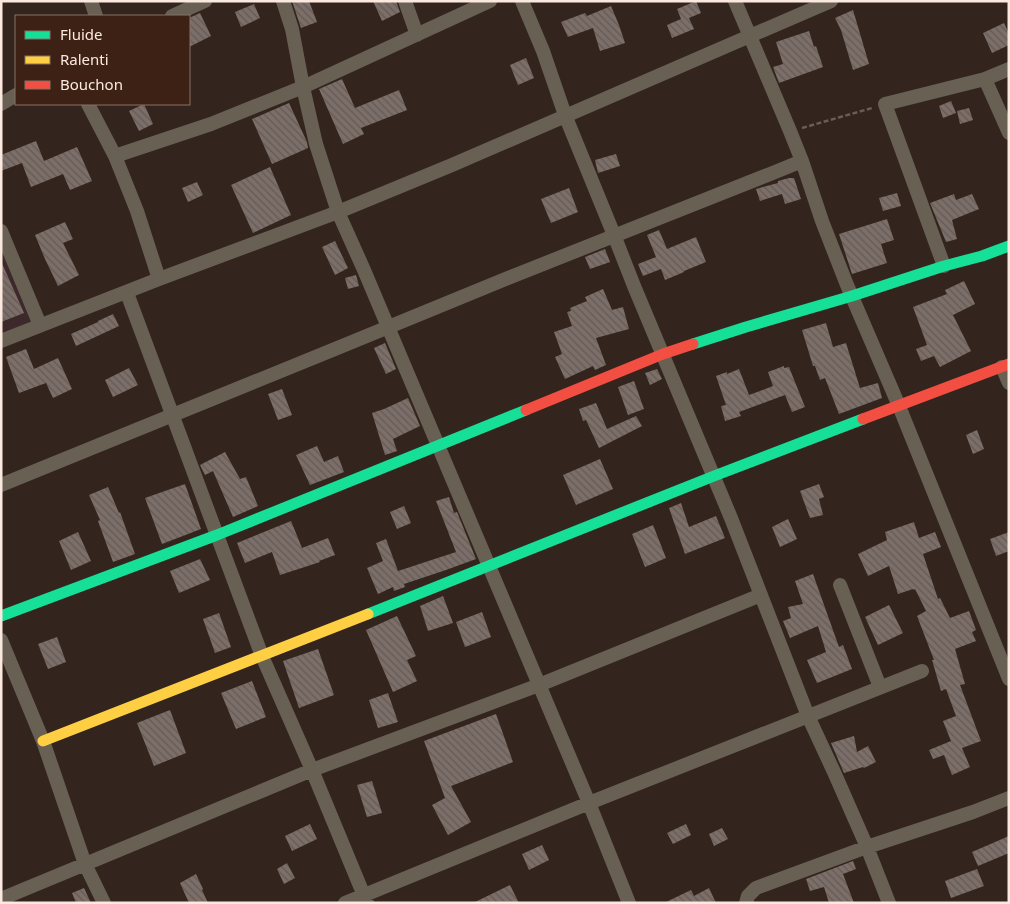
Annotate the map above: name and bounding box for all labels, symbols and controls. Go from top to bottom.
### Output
legend [15,15,190,105]
text: Fluide [60,24,102,44]
text: Ralenti [60,49,109,69]
text: Bouchon [60,74,123,94]

